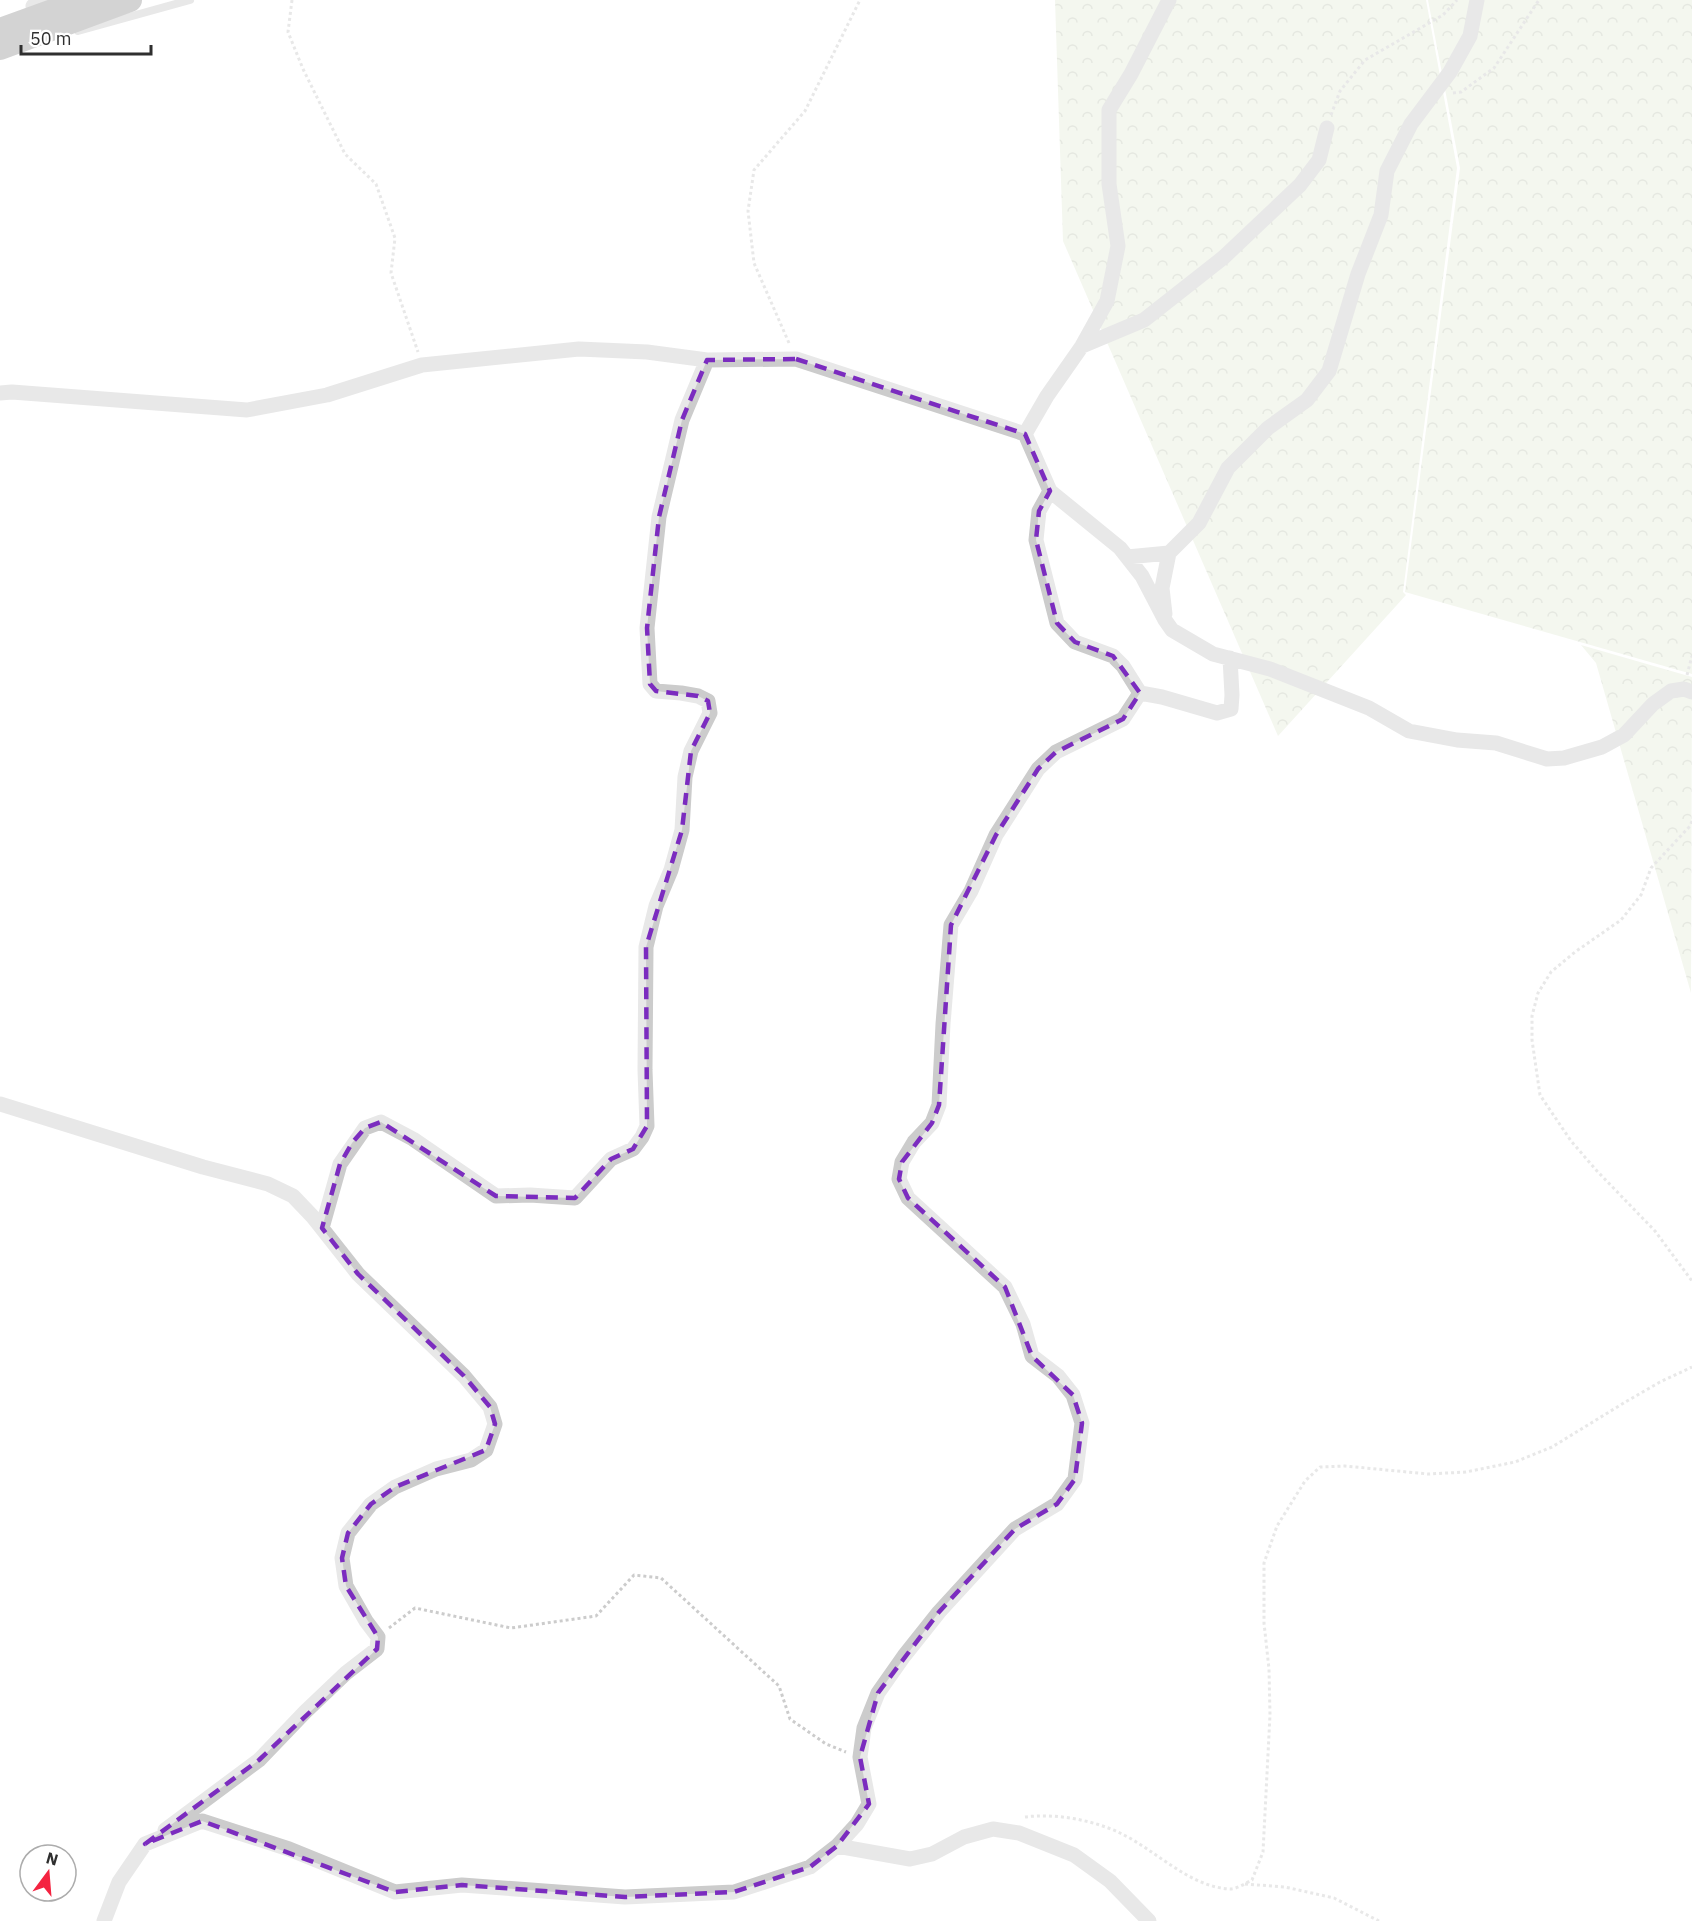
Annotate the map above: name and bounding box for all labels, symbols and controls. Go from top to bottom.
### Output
scale bar [21,18,152,56]
text: 50 m [30,27,72,50]
north arrow [18,1843,78,1903]
text: N [44,1847,60,1870]

